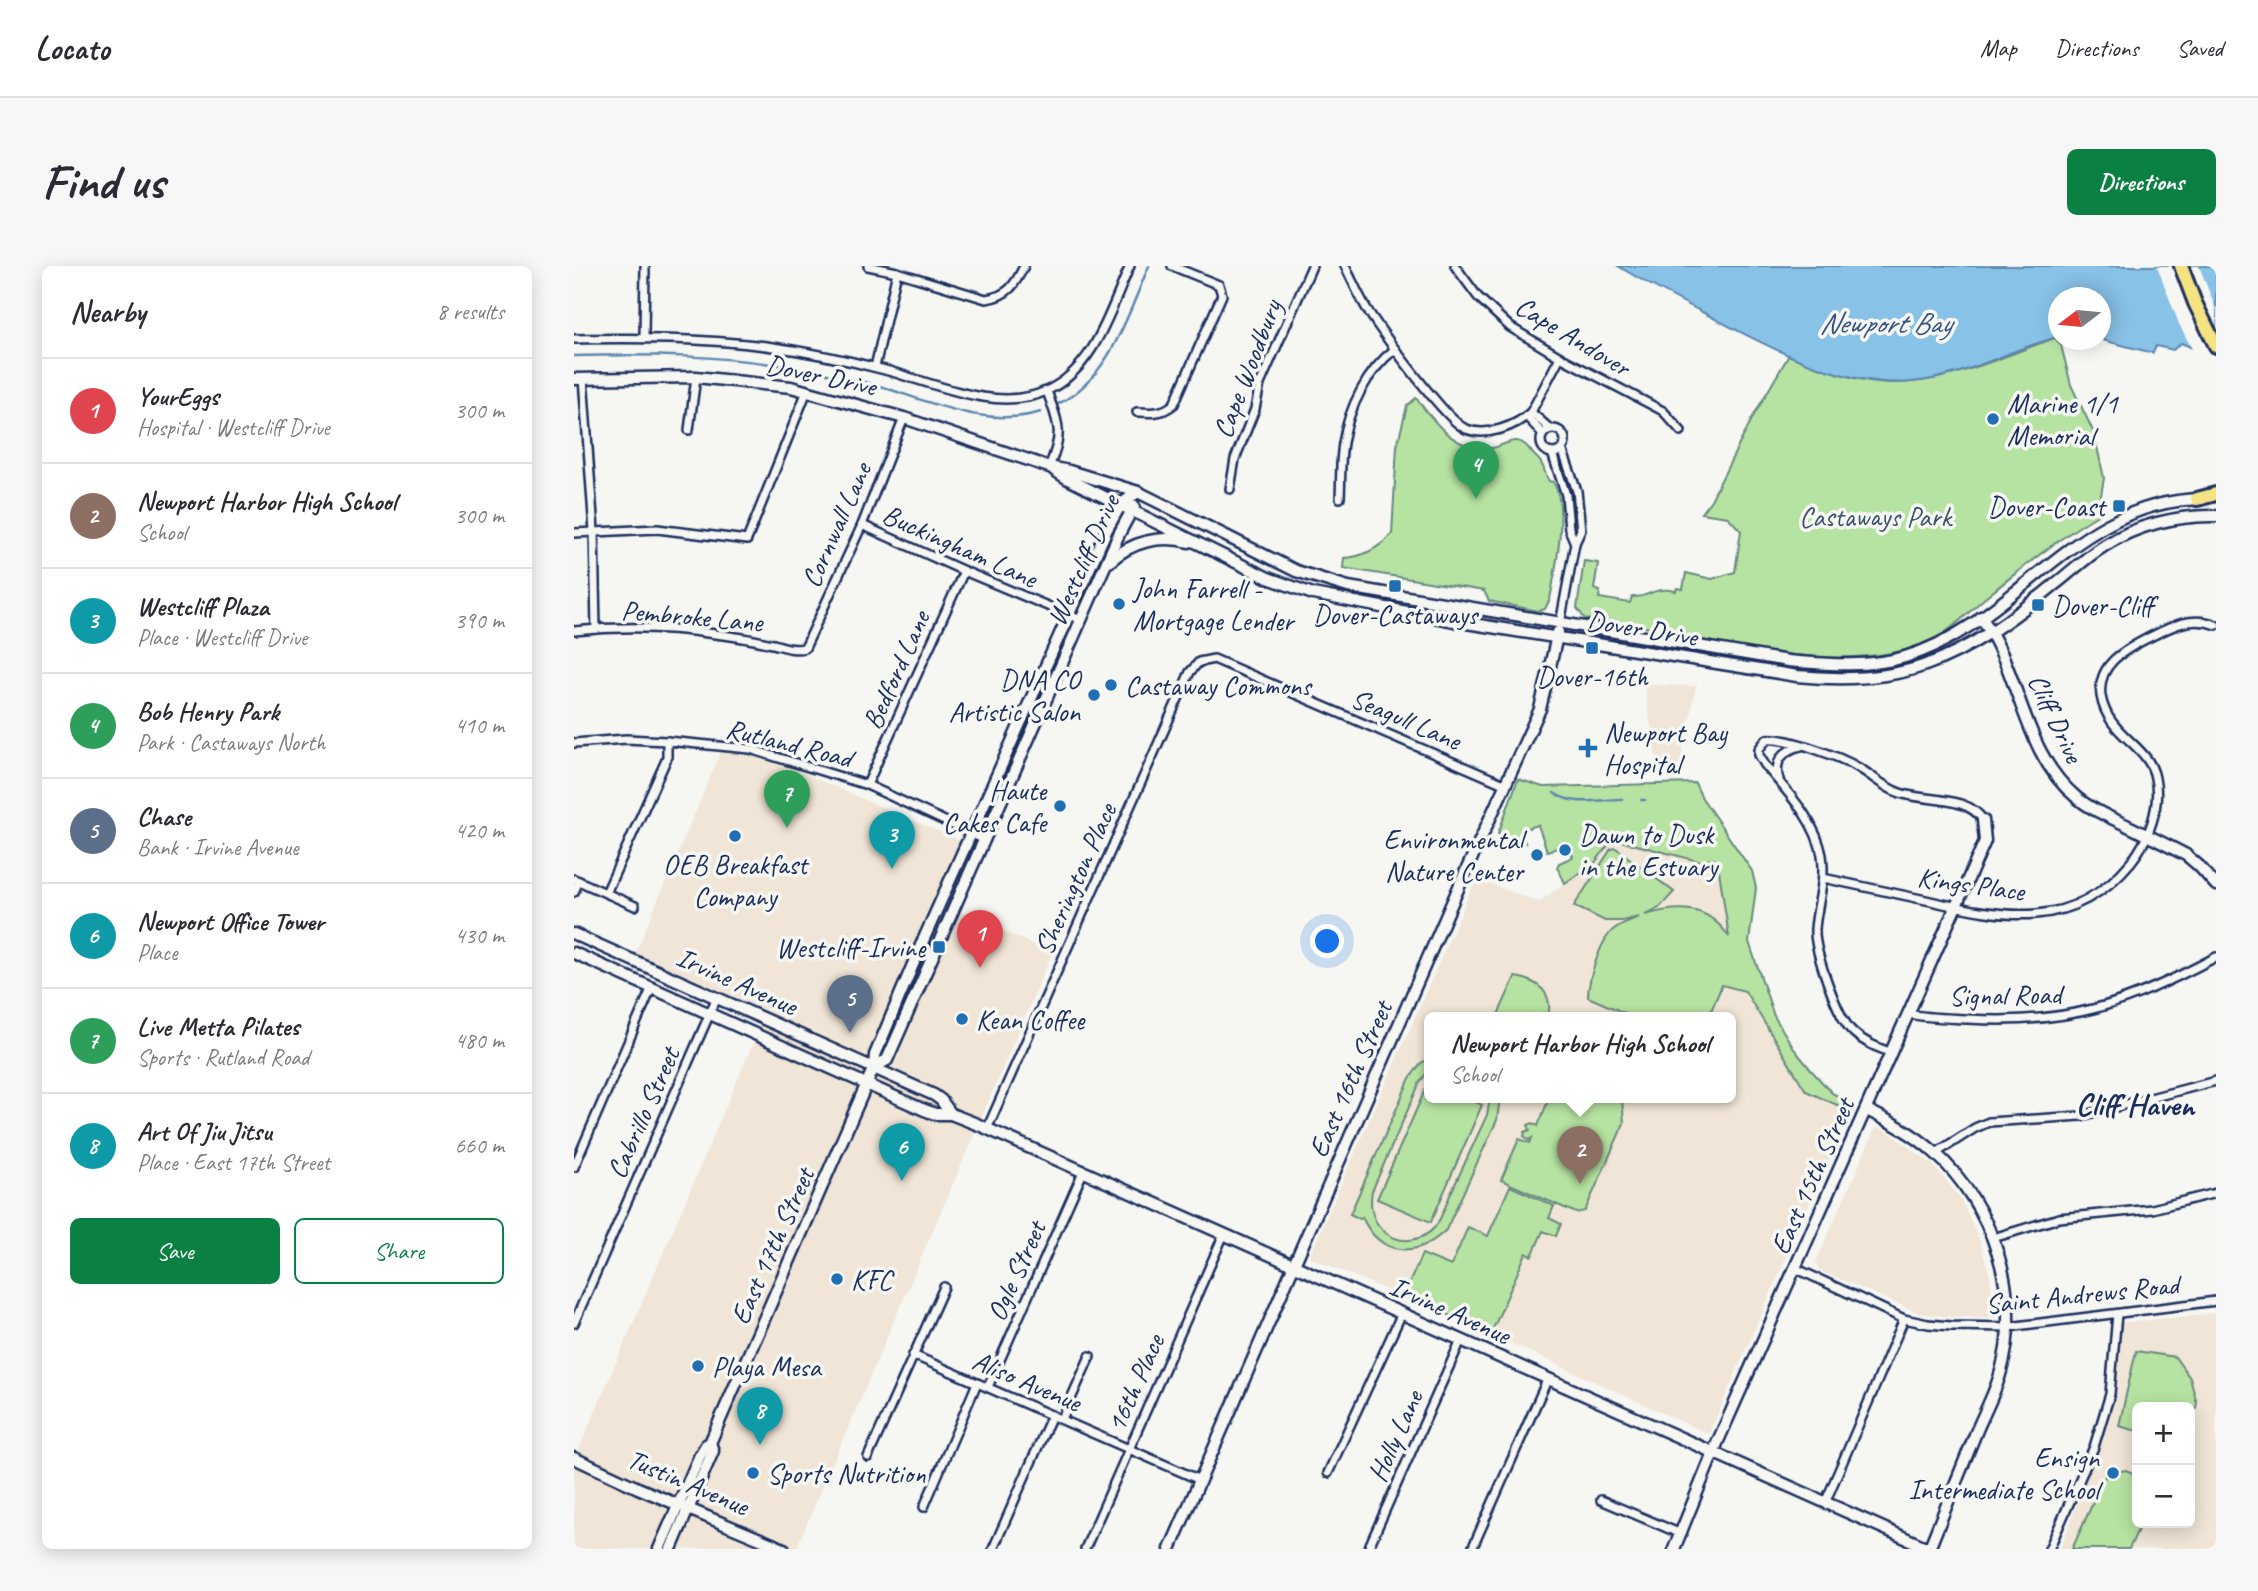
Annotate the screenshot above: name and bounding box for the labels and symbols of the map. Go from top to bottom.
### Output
north arrow [2048,287,2111,350]
street label: Cape Andover [1509,288,1638,385]
street label: Cape Woodbury [1205,293,1290,443]
water label: Newport Bay [1819,304,1956,342]
street label: Dover Drive [763,346,881,404]
place label: Marine 1/1 Memorial [2007,386,2119,453]
marker: Marine 1/1 Memorial [1985,411,2001,427]
pin: 4 [1453,441,1499,499]
street label: Cornwall Lane [793,455,880,593]
street label: Westcliff Drive [1039,487,1128,631]
place label: Dover-Coast [1988,489,2108,524]
street label: Buckingham Lane [877,496,1044,596]
marker: Dover-Coast [2111,498,2127,514]
park label: Castaways Park [1799,499,1954,534]
place label: John Farrell - Mortgage Lender [1131,571,1296,638]
marker: Dover-Castaways [1387,578,1403,594]
place label: Dover-Cliff [2052,588,2159,623]
street label: Pembroke Lane [620,592,766,640]
marker: John Farrell - Mortgage Lender [1111,596,1127,612]
place label: Dover-Castaways [1313,597,1480,632]
marker: Dover-Cliff [2030,597,2046,613]
street label: Dover Drive [1584,602,1702,654]
street label: Bedford Lane [854,604,938,735]
marker: Dover-16th [1584,640,1600,656]
place label: Dover-16th [1536,659,1649,694]
place label: DNA CO Artistic Salon [949,662,1083,729]
place label: Castaway Commons [1125,668,1313,703]
street label: Cliff Drive [2020,668,2093,770]
marker: Castaway Commons [1103,677,1119,693]
street label: Seagull Lane [1346,680,1468,758]
marker: DNA CO Artistic Salon [1086,687,1102,703]
street label: Rutland Road [723,711,859,776]
place label: Newport Bay Hospital [1604,715,1729,782]
marker: Newport Bay Hospital [1578,738,1598,758]
pin: 7 [764,770,810,828]
place label: Haute Cakes Cafe [943,773,1048,840]
street label: Sherington Place [1026,796,1125,960]
marker: Haute Cakes Cafe [1052,798,1068,814]
pin: 3 [869,811,915,869]
place label: Dawn to Dusk in the Estuary [1579,817,1720,884]
place label: Environmental Nature Center [1383,822,1528,889]
marker: OEB Breakfast Company [727,828,743,844]
marker: Dawn to Dusk in the Estuary [1557,842,1573,858]
place label: OEB Breakfast Company [663,847,810,914]
marker: Environmental Nature Center [1529,847,1545,863]
street label: Kings Place [1915,859,2029,909]
pin: 1 [957,910,1003,968]
your location [1310,924,1344,958]
place label: Westcliff-Irvine [776,930,927,965]
street label: Irvine Avenue [671,939,804,1024]
marker: Westcliff-Irvine [931,939,947,955]
pin: 5 [827,975,873,1033]
street label: Signal Road [1948,976,2066,1013]
street label: East 16th Street [1300,993,1401,1162]
place label: Kean Coffee [976,1002,1086,1037]
marker: Kean Coffee [954,1011,970,1027]
street label: Cabrillo Street [599,1040,688,1184]
district label: Cliff Haven [2076,1084,2197,1125]
street label: East 15th Street [1762,1090,1863,1259]
pin: 6 [879,1123,925,1181]
pin: 2 [1557,1126,1603,1184]
street label: East 17th Street [722,1160,823,1329]
street label: Ogle Street [979,1213,1055,1326]
place label: KFC [851,1262,895,1297]
street label: Saint Andrews Road [1984,1266,2184,1322]
street label: Irvine Avenue [1384,1268,1517,1353]
marker: KFC [829,1271,845,1287]
street label: 16th Place [1098,1327,1173,1437]
street label: Aliso Avenue [967,1343,1088,1420]
place label: Playa Mesa [712,1349,823,1384]
marker: Playa Mesa [690,1358,706,1374]
street label: Holly Lane [1359,1383,1431,1487]
pin: 8 [737,1387,783,1445]
place label: Ensign Intermediate School [1908,1440,2104,1507]
street label: Tustin Avenue [622,1441,756,1524]
place label: Sports Nutrition [767,1456,926,1491]
marker: Sports Nutrition [745,1465,761,1481]
marker: Ensign Intermediate School [2105,1465,2121,1481]

